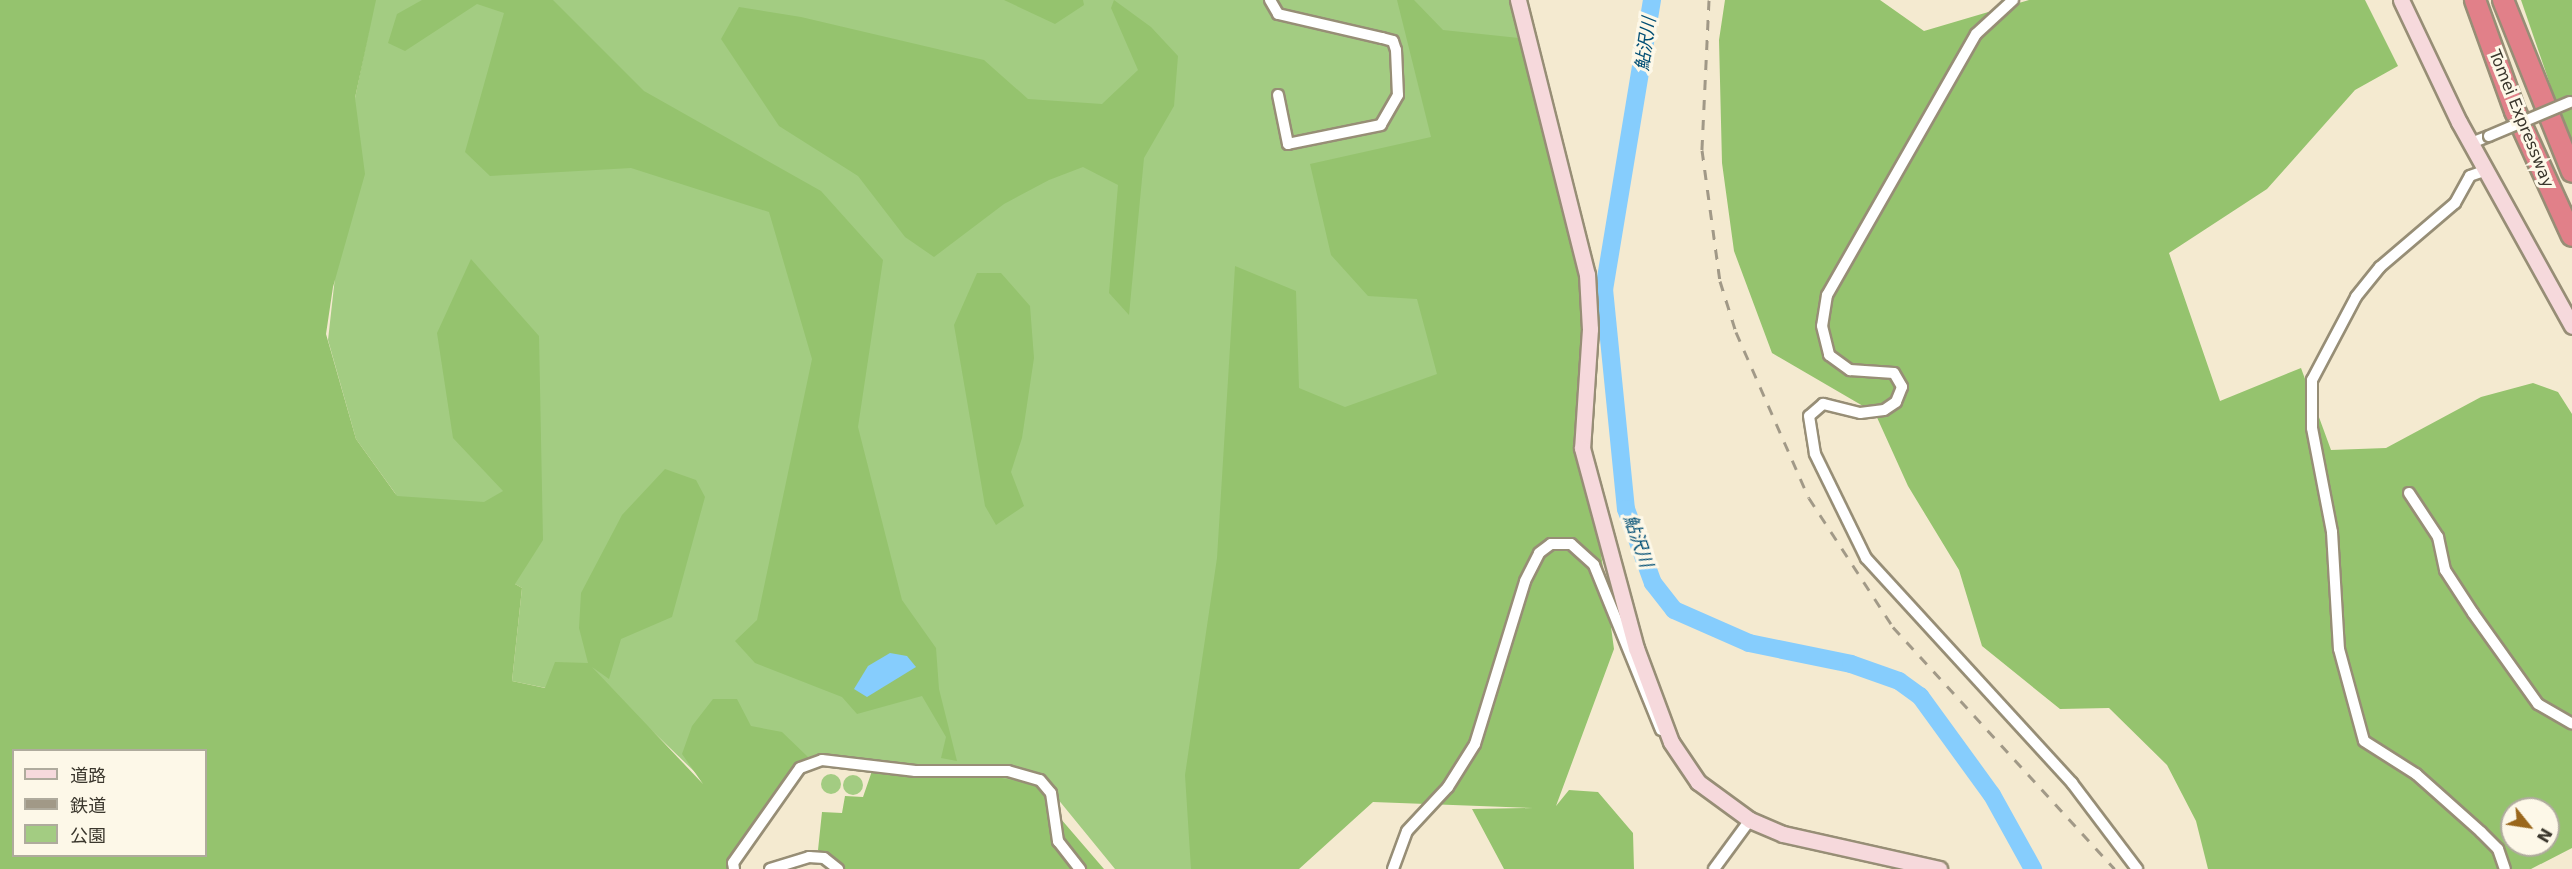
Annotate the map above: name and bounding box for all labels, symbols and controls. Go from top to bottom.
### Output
water label: 鮎沢川 [1632,16,1660,72]
street label: Tomei Expressway [2485,47,2557,191]
water label: 鮎沢川 [1619,512,1657,570]
legend [12,749,207,857]
text: 道路 [70,765,106,786]
text: 鉄道 [70,795,106,816]
north arrow [2500,797,2560,857]
text: 公園 [70,825,106,846]
text: N [2533,825,2556,846]

